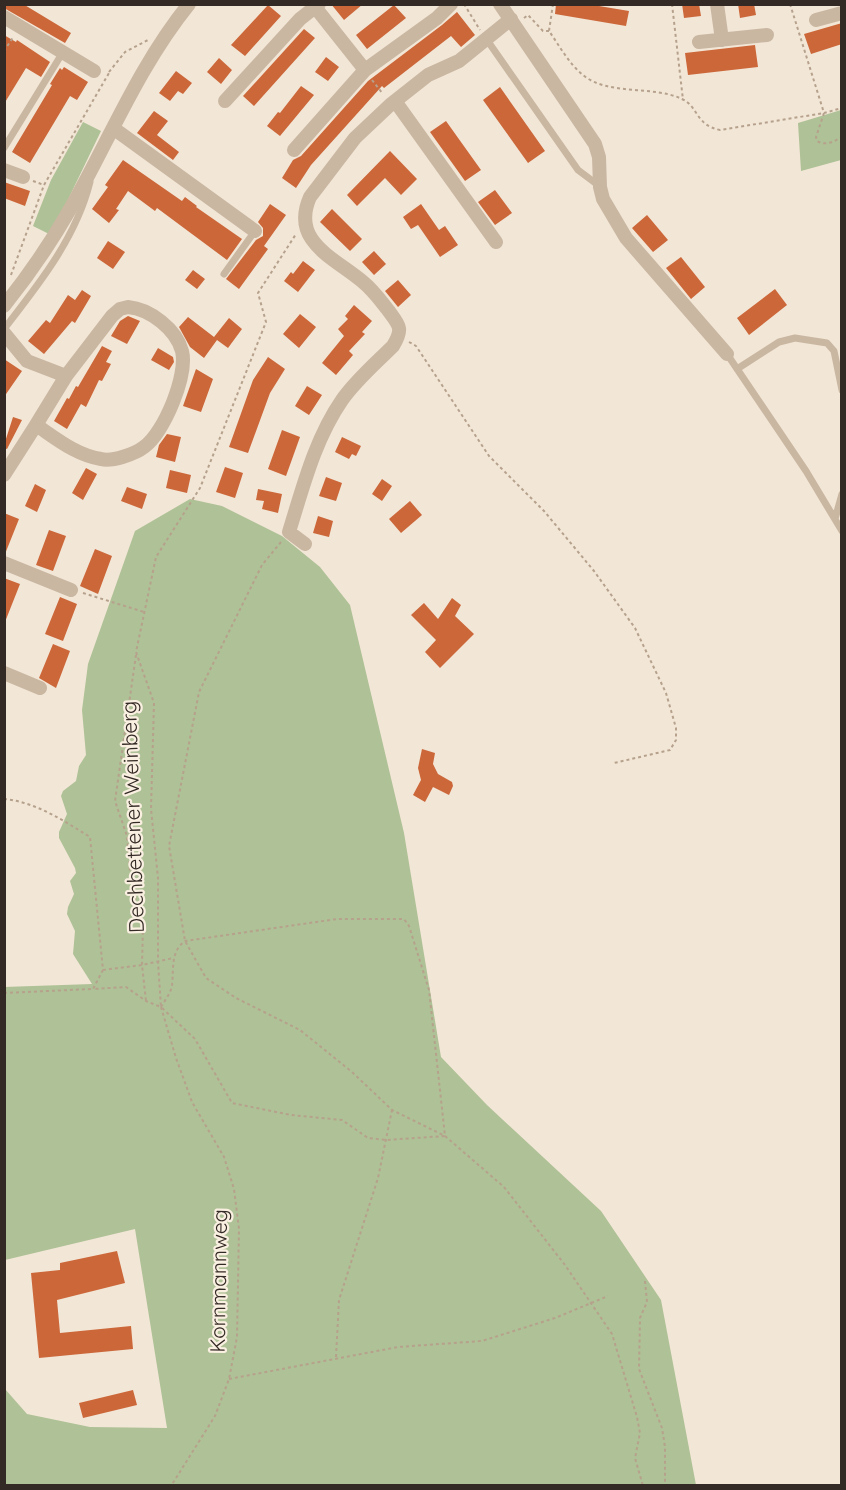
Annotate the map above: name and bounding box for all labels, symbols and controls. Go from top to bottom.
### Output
street label: Dechbettener Weinberg [115,701,149,934]
street label: Kornmannweg [204,1209,232,1353]

